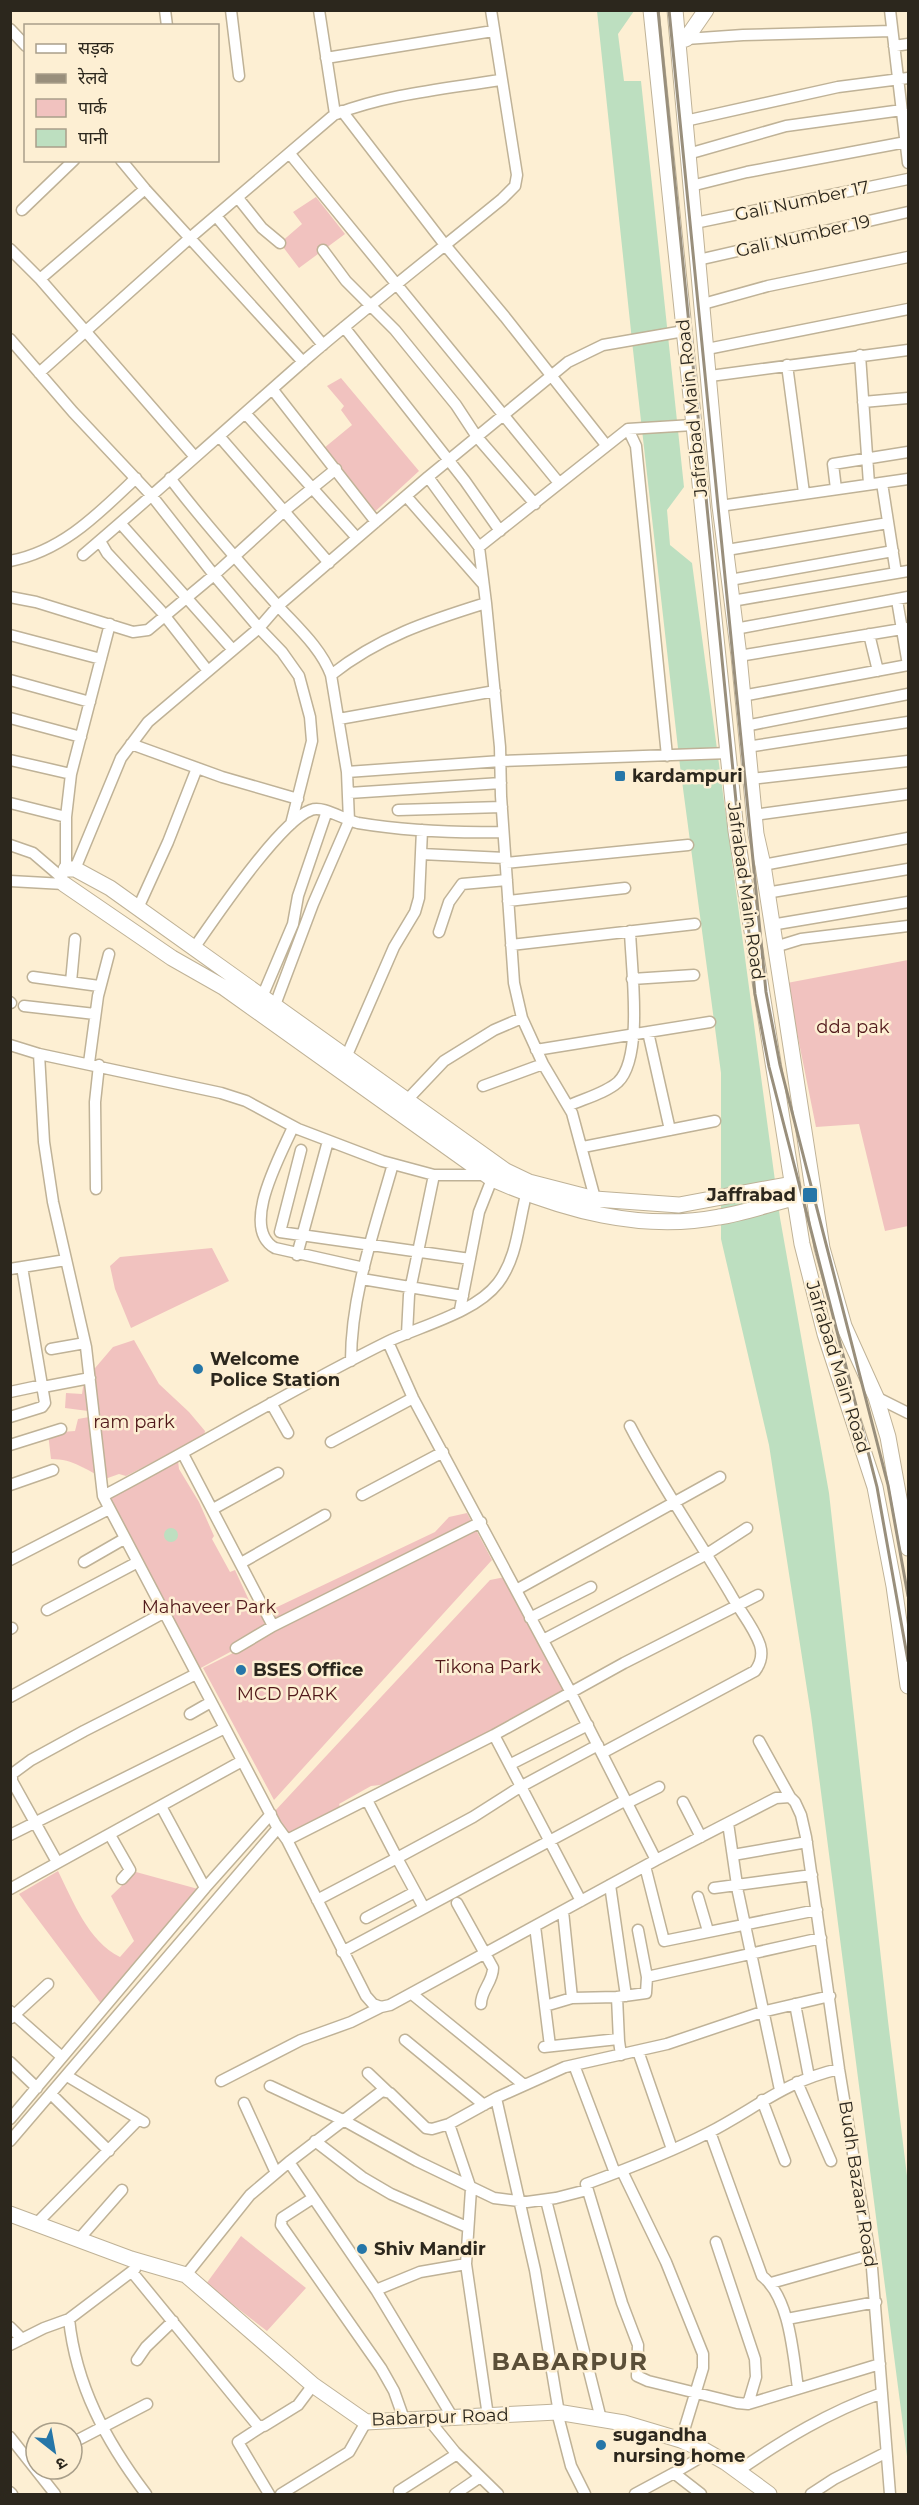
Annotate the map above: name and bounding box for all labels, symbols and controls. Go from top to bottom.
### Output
legend [24,24,219,162]
text: सड़क [78,37,115,59]
text: रेलवे [77,67,109,89]
text: पार्क [78,97,108,119]
text: पानी [78,127,108,149]
street label: Gali Number 17 [733,176,871,226]
street label: Gali Number 19 [734,210,872,262]
street label: Jafrabad Main Road [672,318,712,499]
place label: kardampuri [632,765,743,787]
marker: kardampuri [613,769,627,783]
street label: Jafrabad Main Road [723,800,769,981]
park label: dda pak [816,1016,890,1038]
place label: Jaffrabad [706,1184,796,1206]
marker: Jaffrabad [801,1186,819,1204]
street label: Jafrabad Main Road [801,1277,875,1456]
place label: Welcome Police Station [210,1348,340,1391]
marker: Welcome Police Station [191,1362,205,1376]
park label: ram park [93,1411,175,1433]
park label: Mahaveer Park [142,1596,277,1618]
park label: Tikona Park [435,1656,541,1678]
place label: BSES Office [253,1659,363,1681]
marker: BSES Office [234,1663,248,1677]
park label: MCD PARK [237,1683,337,1705]
street label: Budh Bazaar Road [834,2099,882,2269]
place label: Shiv Mandir [374,2238,486,2260]
marker: Shiv Mandir [355,2242,369,2256]
district label: BABARPUR [492,2347,648,2376]
street label: Babarpur Road [371,2404,509,2430]
north arrow [24,2421,84,2481]
place label: sugandha nursing home [613,2424,745,2467]
marker: sugandha nursing home [594,2438,608,2452]
text: उ [52,2453,70,2474]

